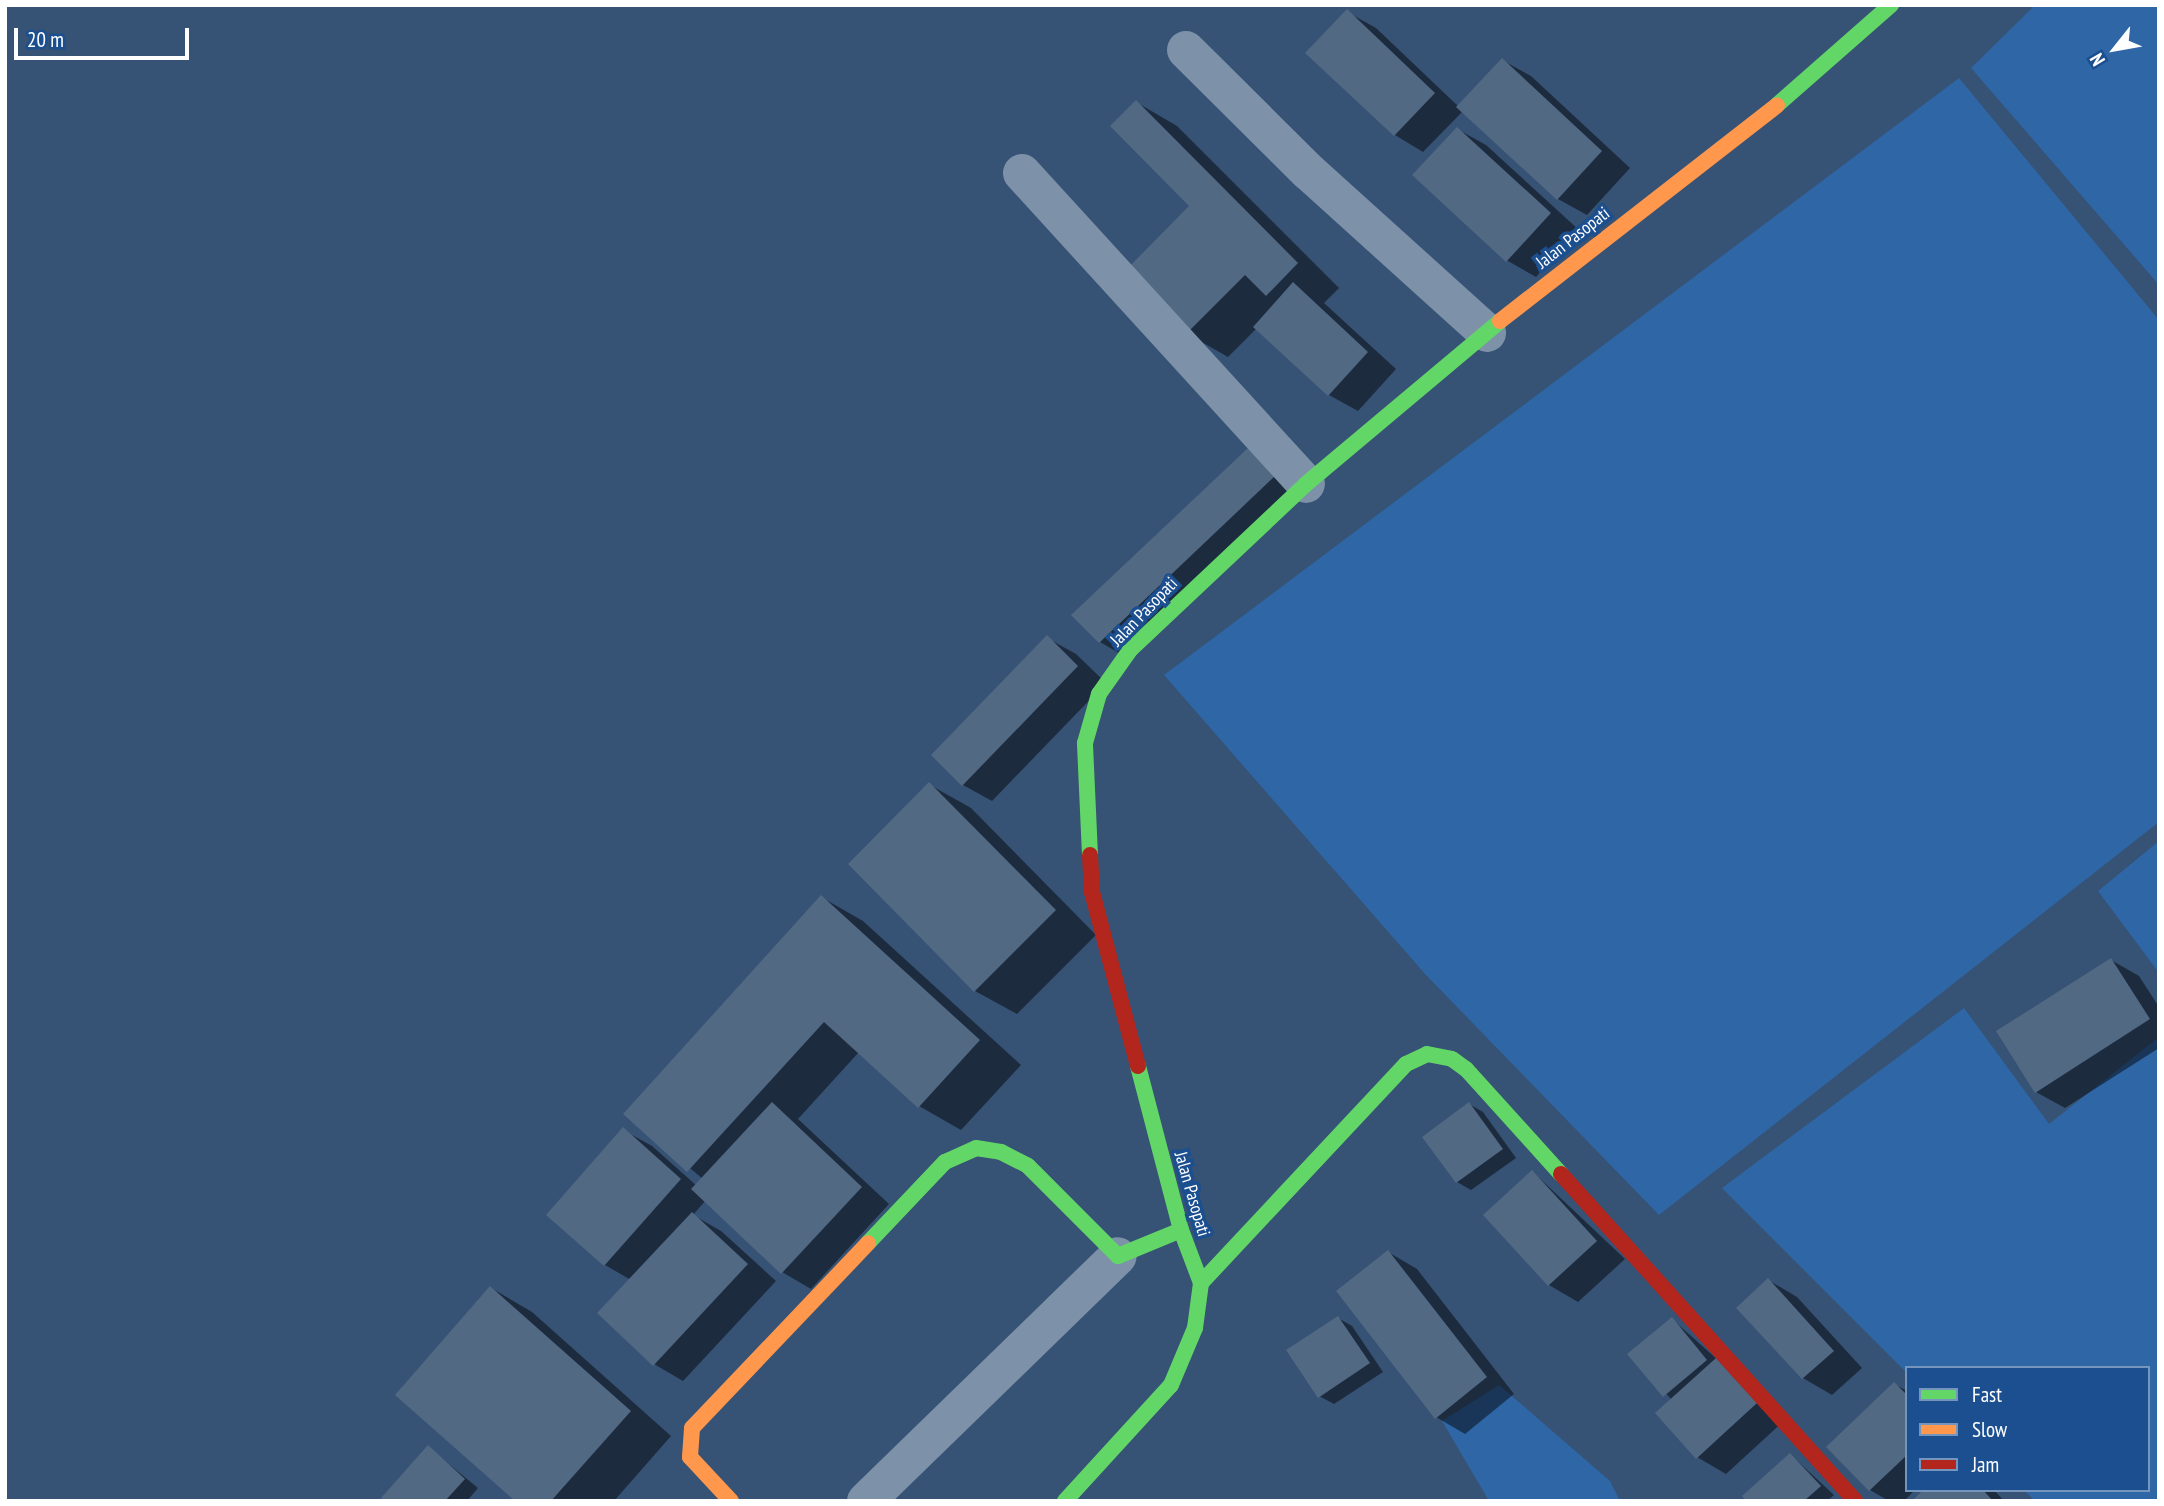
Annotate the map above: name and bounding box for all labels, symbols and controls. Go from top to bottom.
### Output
scale bar [18,14,192,58]
north arrow [2080,14,2150,84]
text: 20 m [27,26,64,53]
text: N [2084,49,2110,70]
street label: Jalan Pasopati [1532,203,1614,273]
street label: Jalan Pasopati [1106,573,1182,651]
street label: Jalan Pasopati [1170,1149,1214,1239]
legend [1905,1366,2150,1492]
text: Fast [1972,1381,2002,1408]
text: Slow [1972,1416,2007,1443]
text: Jam [1972,1451,1999,1478]

